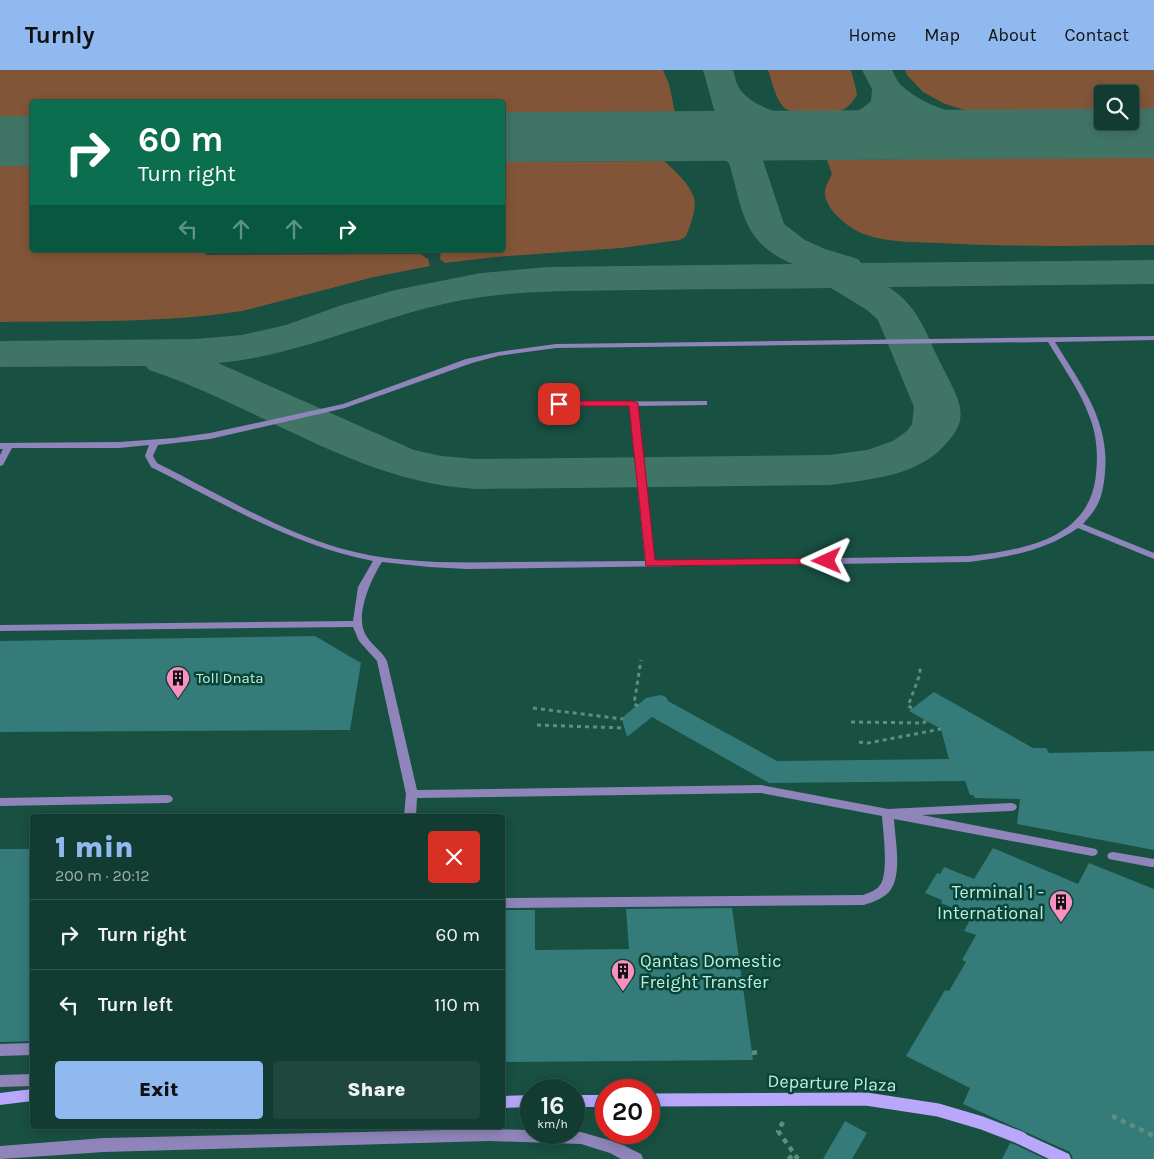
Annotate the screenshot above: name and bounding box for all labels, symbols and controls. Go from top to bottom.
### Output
text: Turnly [25,21,95,49]
text: Home [848,24,896,46]
text: Map [924,24,960,46]
text: About [988,24,1037,46]
text: Contact [1065,24,1129,46]
map controls [1094,85,1139,130]
button: search [1094,85,1139,130]
text: 60 m [138,119,223,160]
icon: right [55,120,120,185]
text: Turn right [138,161,236,187]
icon: left [174,215,202,243]
icon: ahead [227,215,255,243]
icon: ahead [280,215,308,243]
icon: right [333,215,361,243]
pin [538,383,580,425]
icon: arrive [545,390,573,418]
position arrow [800,534,852,586]
building icon: Toll Dnata [165,665,191,699]
place label: Toll Dnata [196,669,264,687]
text: 1 min [55,829,134,865]
button: close [428,831,480,883]
text: 200 m · 20:12 [55,866,150,885]
place label: Terminal 1 - International [937,881,1044,924]
building icon: Terminal 1 - International [1048,889,1074,923]
icon: right [55,921,83,949]
text: Turn right [98,924,187,946]
text: 60 m [436,924,480,946]
place label: Qantas Domestic Freight Transfer [640,950,782,993]
building icon: Qantas Domestic Freight Transfer [610,958,636,992]
icon: left [55,991,83,1019]
text: Turn left [98,994,173,1016]
text: 110 m [434,994,480,1016]
button: Exit [55,1061,263,1119]
button: Share [273,1061,480,1119]
street label: Departure Plaza [767,1070,897,1096]
speed limit sign: 20 [595,1079,660,1144]
text: 16 [540,1091,565,1120]
text: km/h [537,1117,568,1131]

